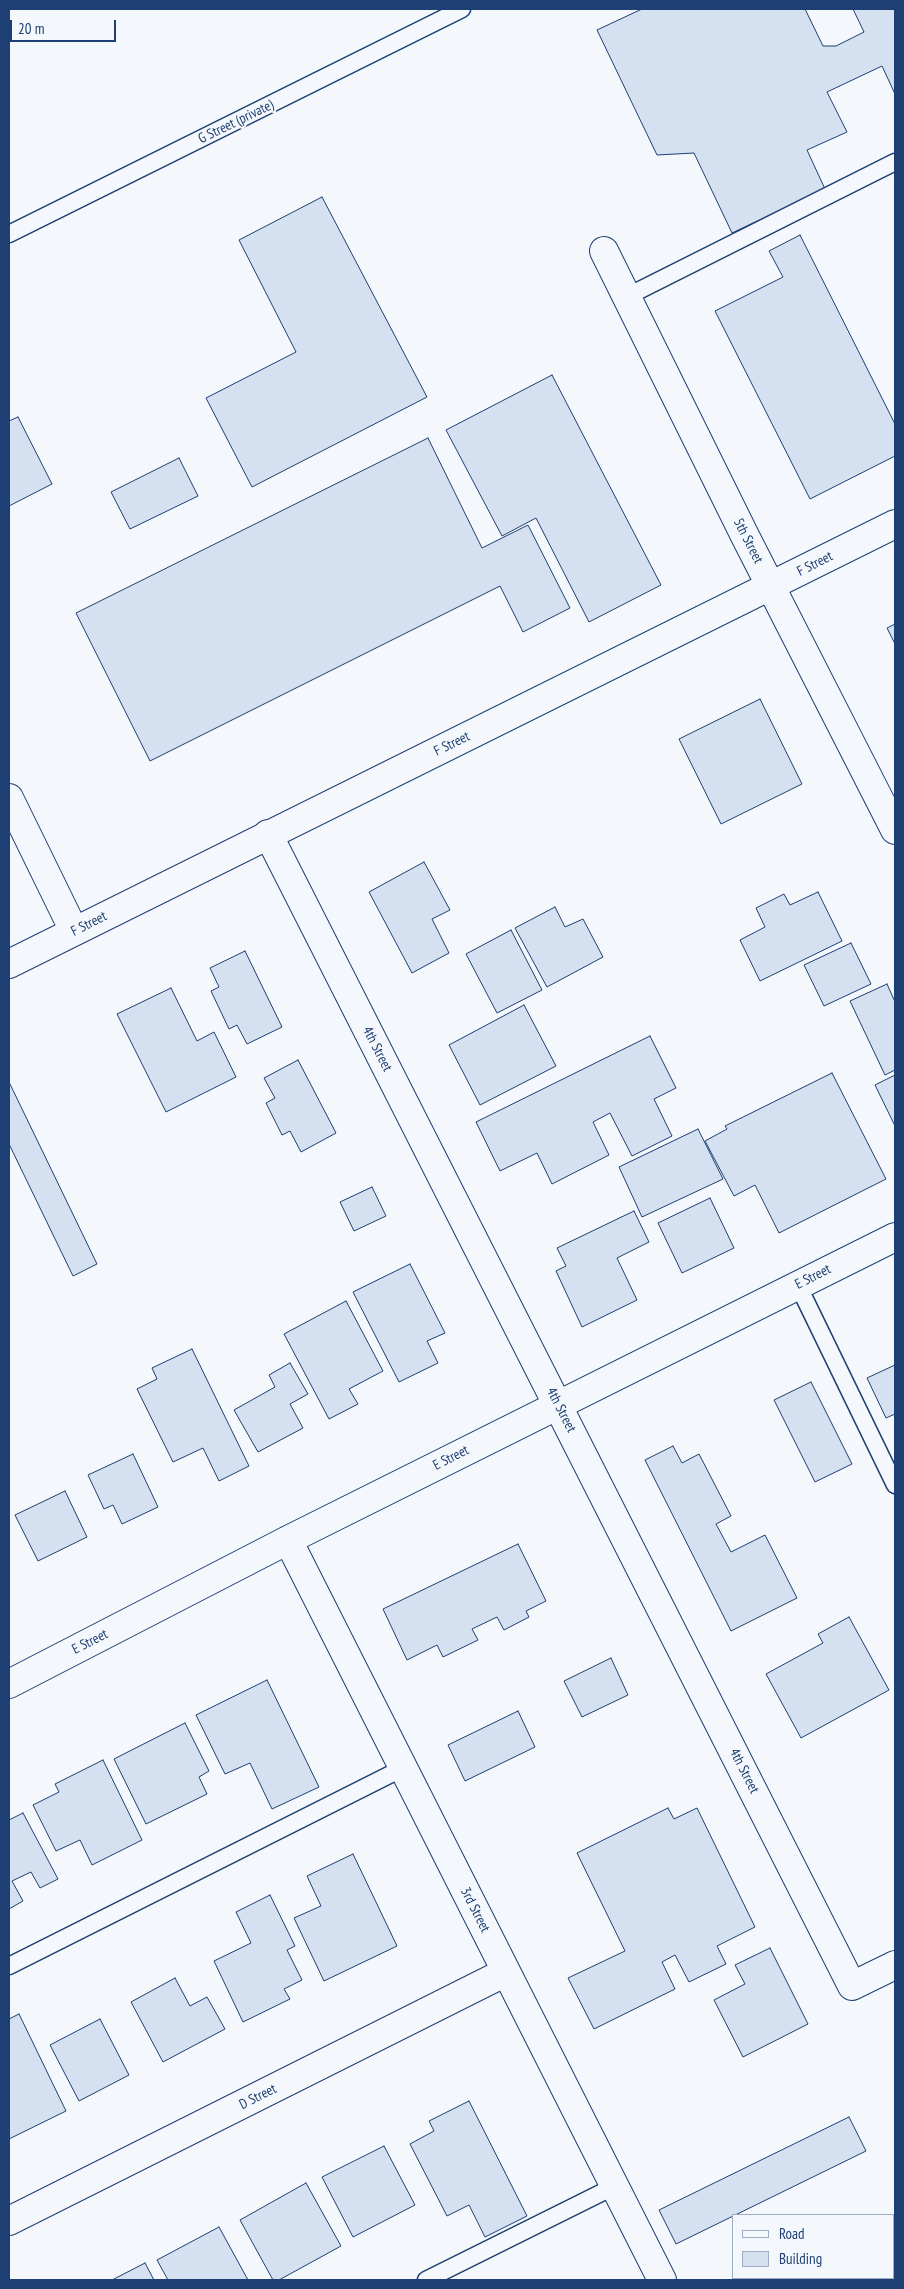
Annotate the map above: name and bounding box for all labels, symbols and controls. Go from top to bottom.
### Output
scale bar [12,10,119,42]
text: 20 m [18,19,44,38]
street label: G Street (private) [196,97,276,147]
street label: 5th Street [730,516,766,566]
street label: F Street [794,548,836,580]
street label: F Street [431,728,473,760]
street label: F Street [68,908,110,940]
street label: 4th Street [359,1024,395,1074]
street label: E Street [792,1261,834,1293]
street label: 4th Street [543,1385,579,1435]
street label: E Street [430,1442,472,1474]
street label: E Street [69,1626,111,1658]
street label: 4th Street [726,1746,762,1796]
street label: 3rd Street [457,1885,493,1935]
street label: D Street [237,2081,279,2113]
legend [732,2214,894,2279]
text: Road [779,2224,805,2243]
text: Building [779,2249,822,2268]

